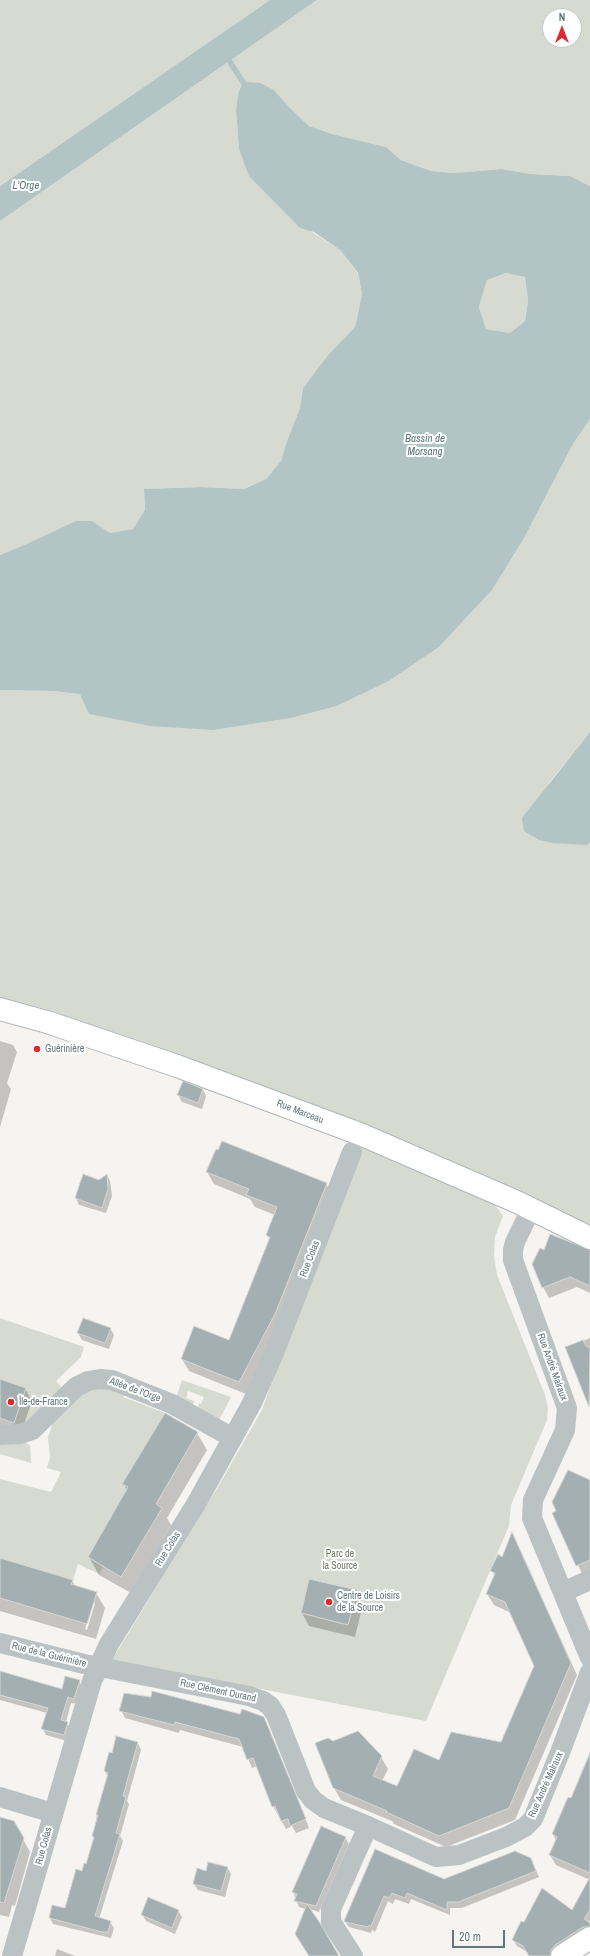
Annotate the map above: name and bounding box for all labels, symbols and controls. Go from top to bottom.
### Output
north arrow [542,8,582,48]
text: N [559,10,565,24]
water label: L'Orge [13,179,39,193]
water label: Bassin de Morsang [405,432,445,458]
place label: Guérinière [45,1043,84,1055]
marker: Guérinière [32,1044,42,1054]
street label: Rue Marceau [275,1098,325,1126]
street label: Rue Colas [298,1239,322,1279]
street label: Rue André Malraux [534,1332,570,1402]
street label: Allée de l'Orge [108,1375,162,1405]
place label: Île-de-France [19,1396,68,1408]
marker: Île-de-France [6,1397,16,1407]
street label: Rue Colas [153,1530,183,1568]
park label: Parc de la Source [323,1548,357,1572]
place label: Centre de Loisirs de la Source [337,1590,400,1614]
marker: Centre de Loisirs de la Source [324,1597,334,1607]
street label: Rue de la Guérinière [10,1640,88,1670]
street label: Rue Clément Durand [179,1677,257,1705]
street label: Rue André Malraux [526,1750,566,1820]
street label: Rue Colas [33,1826,55,1866]
scale bar [454,1922,507,1948]
text: 20 m [459,1929,481,1945]

